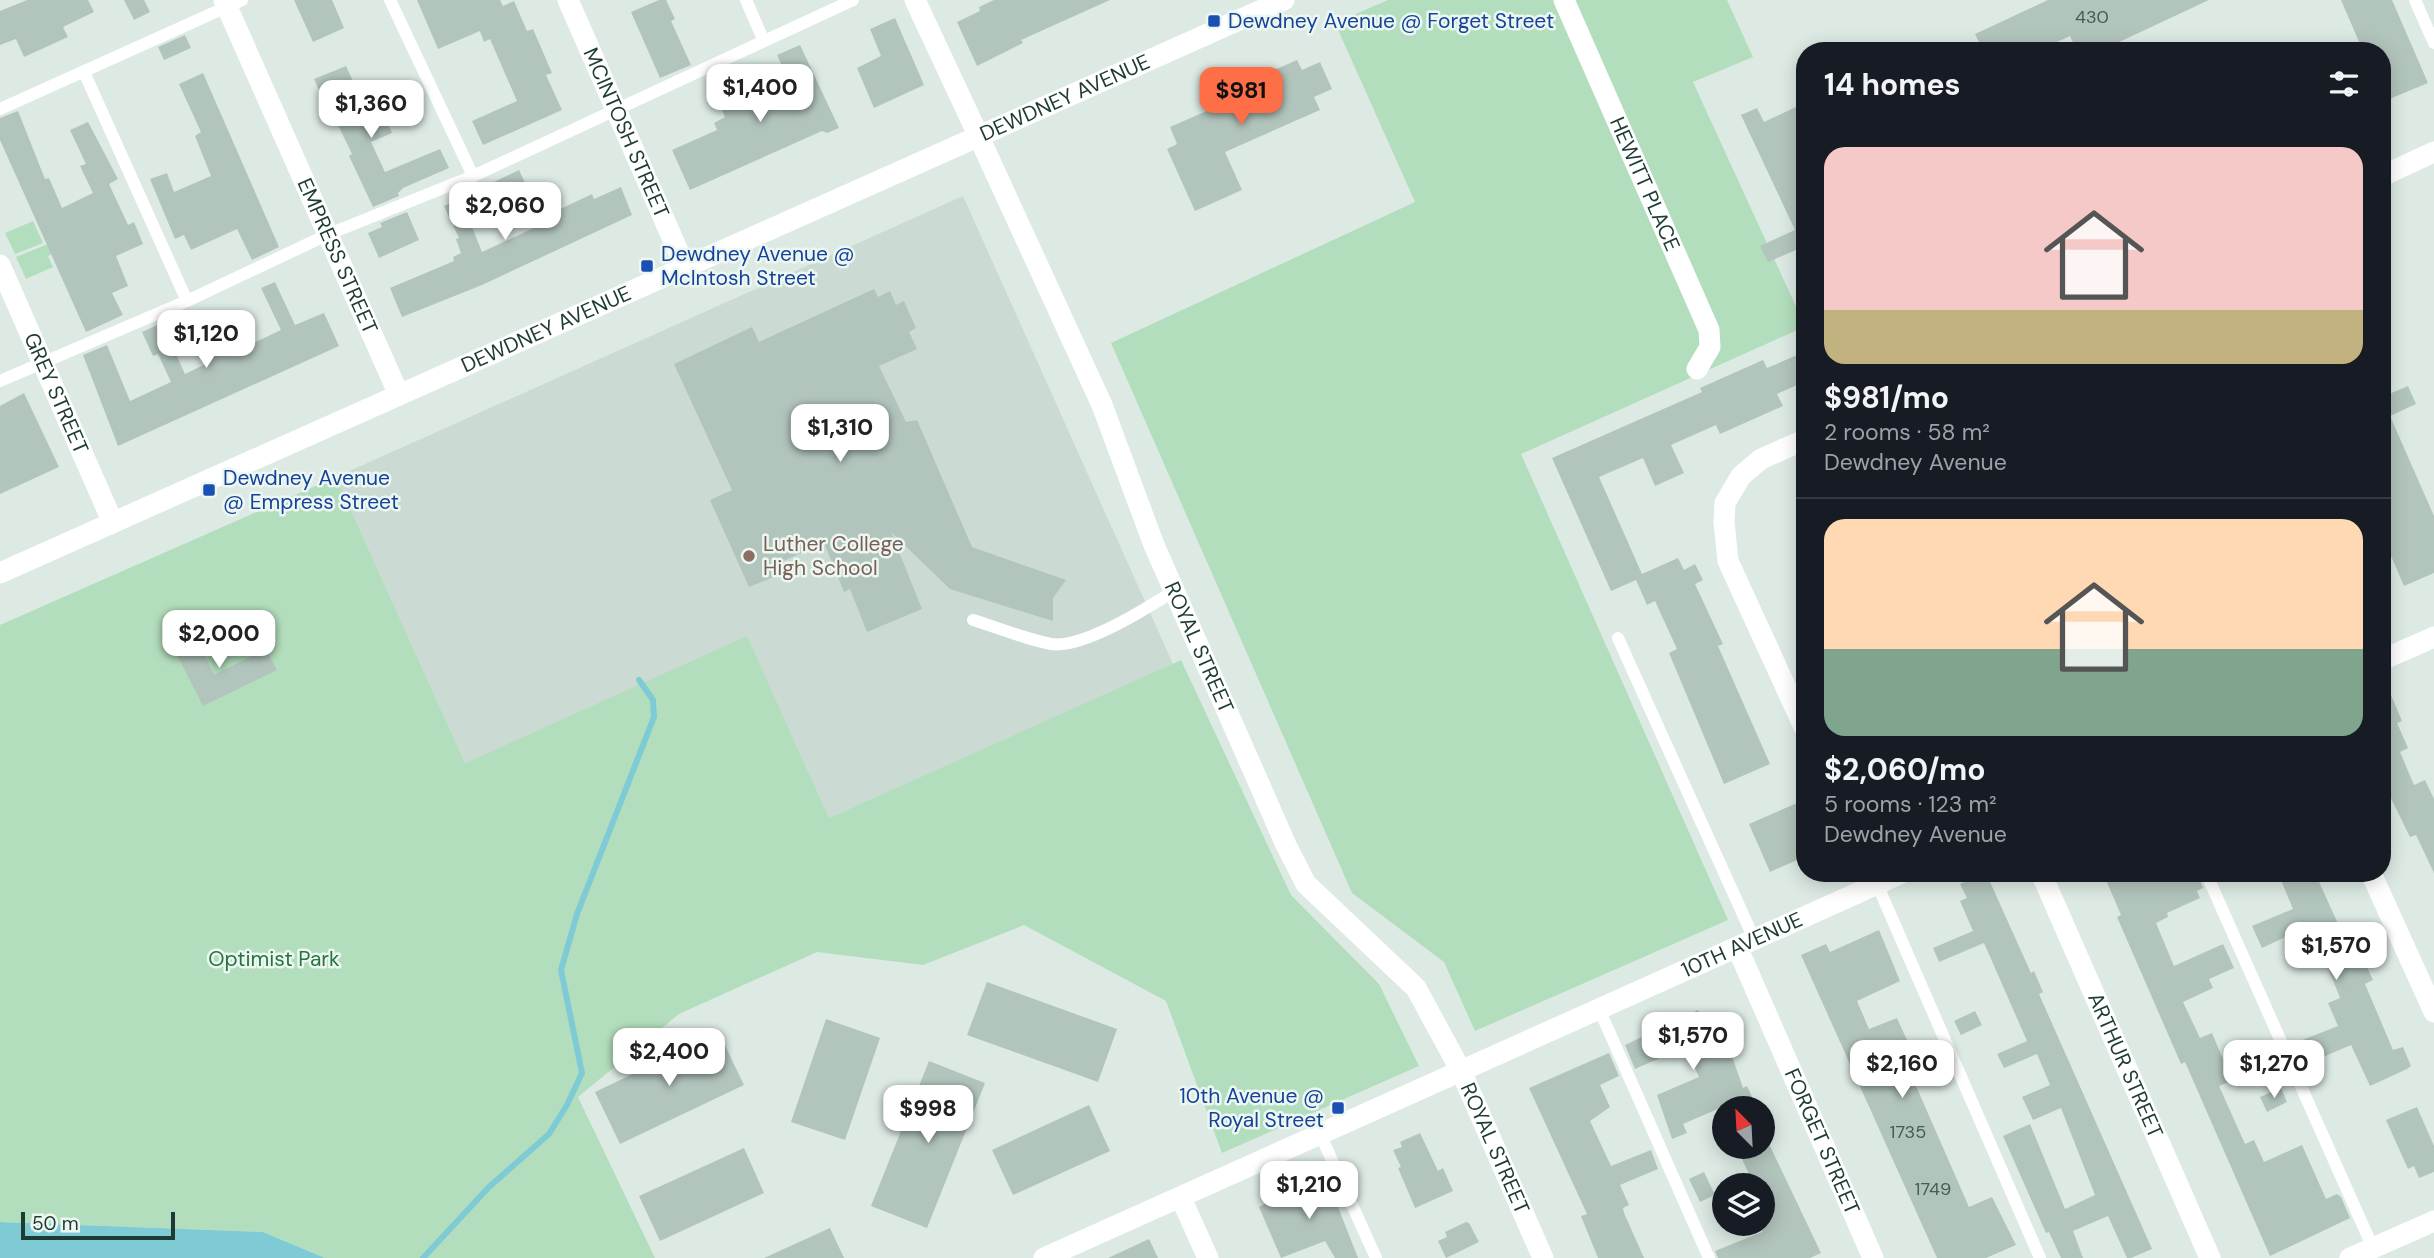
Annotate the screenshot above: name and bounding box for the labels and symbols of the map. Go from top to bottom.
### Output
house number: 430 [2075,5,2109,29]
place label: Dewdney Avenue @ Forget Street [1228,7,1554,35]
marker: Dewdney Avenue @ Forget Street [1206,13,1222,29]
street label: MCINTOSH STREET [577,43,676,223]
street label: DEWDNEY AVENUE [975,48,1154,148]
pin: $1,400 [703,64,817,124]
pin: $981 [1200,68,1282,127]
pin: $1,360 [314,80,428,140]
street label: HEWITT PLACE [1603,113,1687,256]
street label: EMPRESS STREET [291,174,384,339]
pin: $2,060 [448,182,562,242]
place label: Dewdney Avenue @ McIntosh Street [661,240,855,292]
marker: Dewdney Avenue @ McIntosh Street [639,258,655,274]
street label: DEWDNEY AVENUE [457,279,635,379]
pin: $1,120 [149,310,263,370]
street label: GREY STREET [17,328,95,458]
pin: $1,310 [783,405,897,464]
place label: Dewdney Avenue @ Empress Street [223,464,399,516]
marker: Dewdney Avenue @ Empress Street [201,482,217,498]
place label: Luther College High School [763,530,904,582]
marker: Luther College High School [741,548,757,564]
street label: ROYAL STREET [1158,577,1240,718]
pin: $2,000 [162,610,276,670]
street label: 10TH AVENUE [1677,905,1807,984]
pin: $1,570 [2279,922,2393,982]
park label: Optimist Park [208,945,340,973]
street label: ARTHUR STREET [2081,988,2170,1143]
pin: $1,570 [1636,1012,1750,1072]
pin: $2,400 [612,1028,726,1088]
pin: $2,160 [1845,1040,1959,1100]
pin: $1,270 [2217,1040,2331,1100]
street label: FORGET STREET [1778,1064,1866,1219]
street label: ROYAL STREET [1454,1078,1536,1219]
place label: 10th Avenue @ Royal Street [1179,1082,1324,1134]
pin: $998 [887,1086,969,1145]
north arrow [1712,1096,1774,1158]
marker: 10th Avenue @ Royal Street [1330,1100,1346,1116]
house number: 1735 [1890,1120,1926,1144]
pin: $1,210 [1252,1162,1366,1221]
house number: 1749 [1915,1177,1951,1201]
scale bar [21,1209,175,1241]

